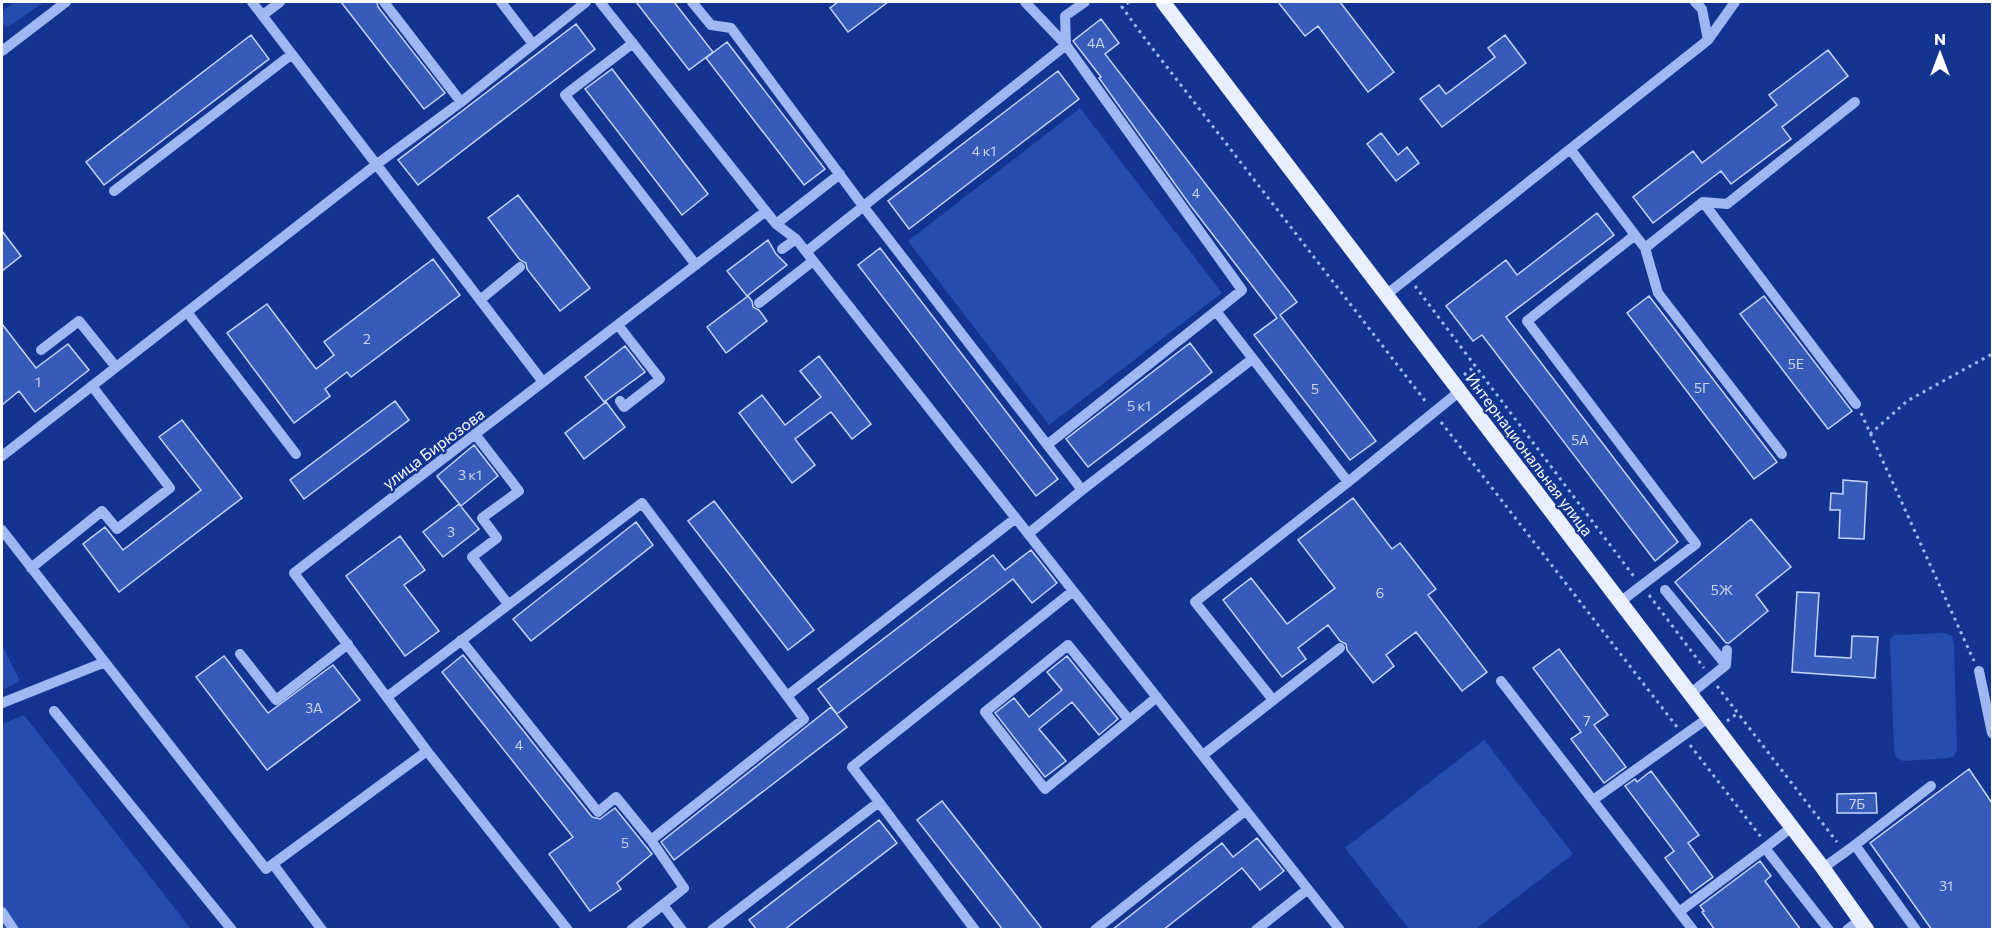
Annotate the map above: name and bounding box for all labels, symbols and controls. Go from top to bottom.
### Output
north arrow [1910,24,1970,84]
text: N [1934,29,1946,48]
house number: 4А [1087,34,1105,51]
house number: 4 к1 [972,142,996,159]
house number: 4 [1192,184,1201,201]
house number: 2 [363,330,371,347]
house number: 5Е [1788,355,1804,372]
street label: Интернациональная улица [1462,369,1598,539]
house number: 1 [35,373,41,390]
house number: 5Г [1694,379,1710,396]
house number: 5 [1311,380,1319,397]
house number: 5 к1 [1127,397,1151,414]
street label: улица Бирюзова [378,404,488,492]
house number: 5А [1571,431,1589,448]
house number: 3 к1 [458,466,482,483]
house number: 3 [447,523,455,540]
house number: 5Ж [1711,581,1734,598]
house number: 6 [1376,584,1384,601]
house number: 3А [305,699,323,716]
house number: 7 [1583,712,1591,729]
house number: 4 [515,736,524,753]
house number: 7Б [1849,795,1865,812]
house number: 5 [621,834,629,851]
house number: 31 [1939,877,1953,894]

